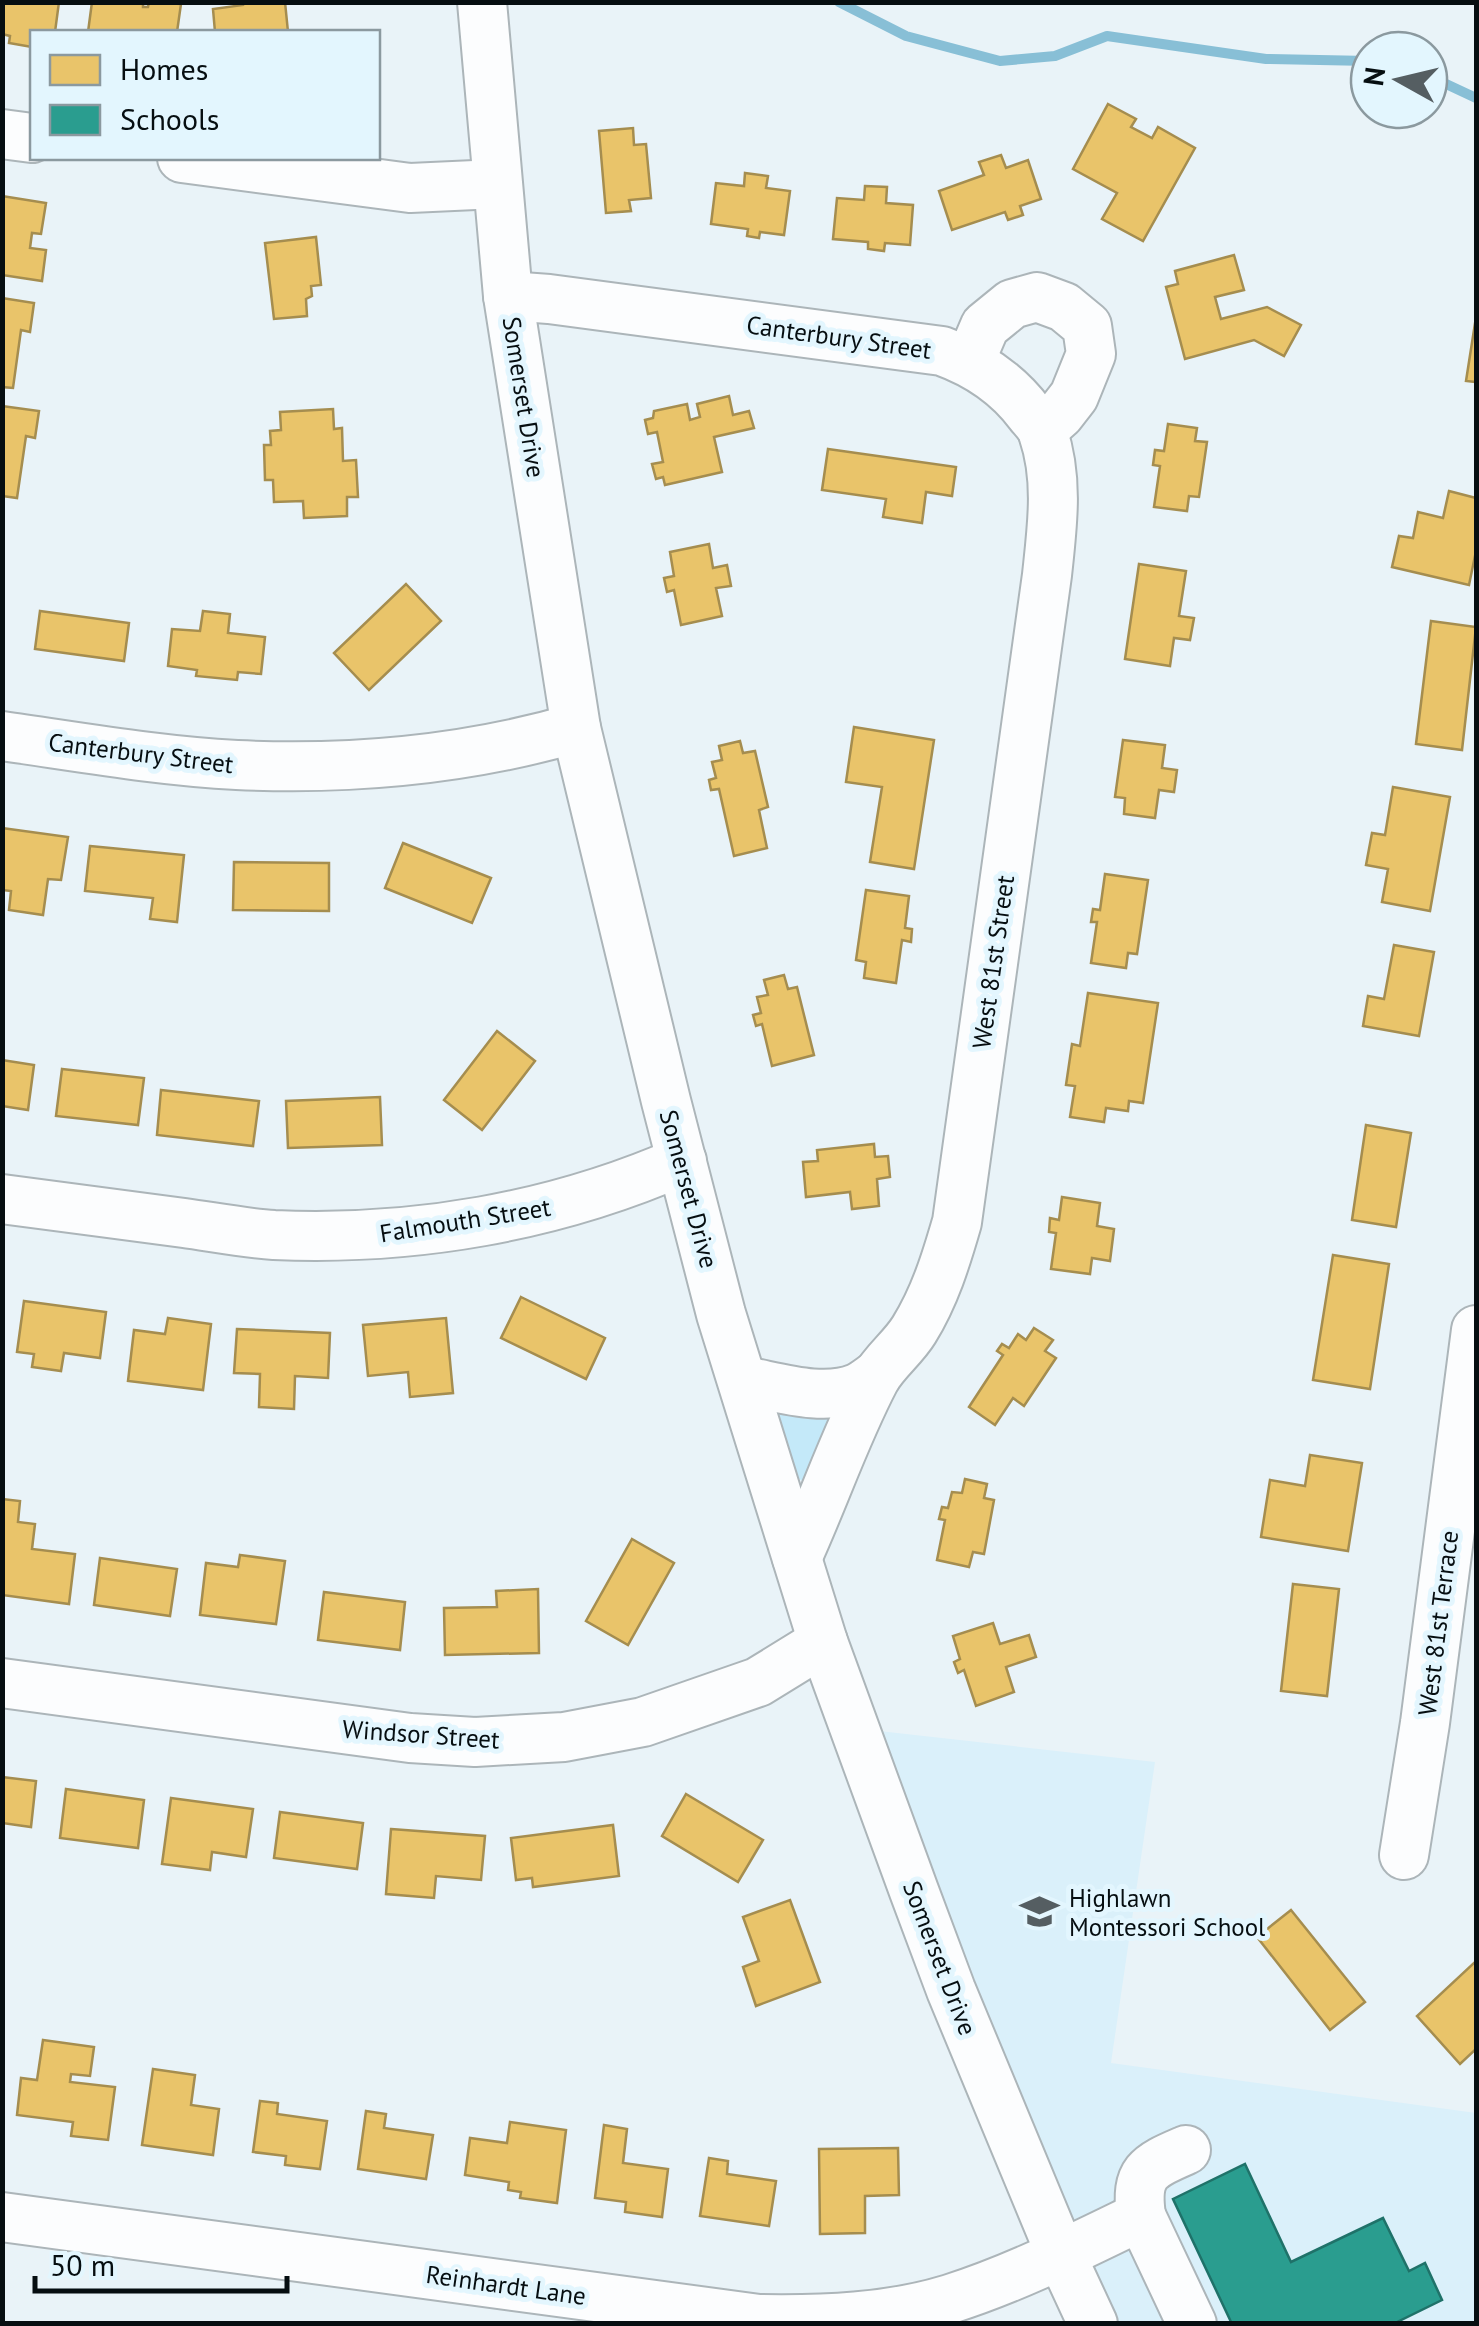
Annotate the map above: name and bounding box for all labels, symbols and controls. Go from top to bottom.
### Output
legend [30,30,380,160]
north arrow [1349,30,1449,130]
text: Homes [120,49,208,88]
text: N [1354,65,1393,88]
text: Schools [120,99,219,138]
street label: Canterbury Street [745,308,934,366]
street label: Somerset Drive [495,314,553,480]
street label: Canterbury Street [47,726,236,780]
street label: West 81st Street [965,873,1021,1051]
street label: Somerset Drive [653,1106,725,1272]
street label: Falmouth Street [377,1191,553,1249]
street label: West 81st Terrace [1411,1529,1465,1717]
street label: Windsor Street [341,1713,501,1755]
street label: Somerset Drive [896,1876,984,2040]
place label: Highlawn Montessori School [1069,1882,1266,1943]
school or university icon: Highlawn Montessori School [1018,1891,1060,1933]
scale bar [35,2231,288,2293]
text: 50 m [50,2245,115,2284]
street label: Reinhardt Lane [424,2258,588,2312]

